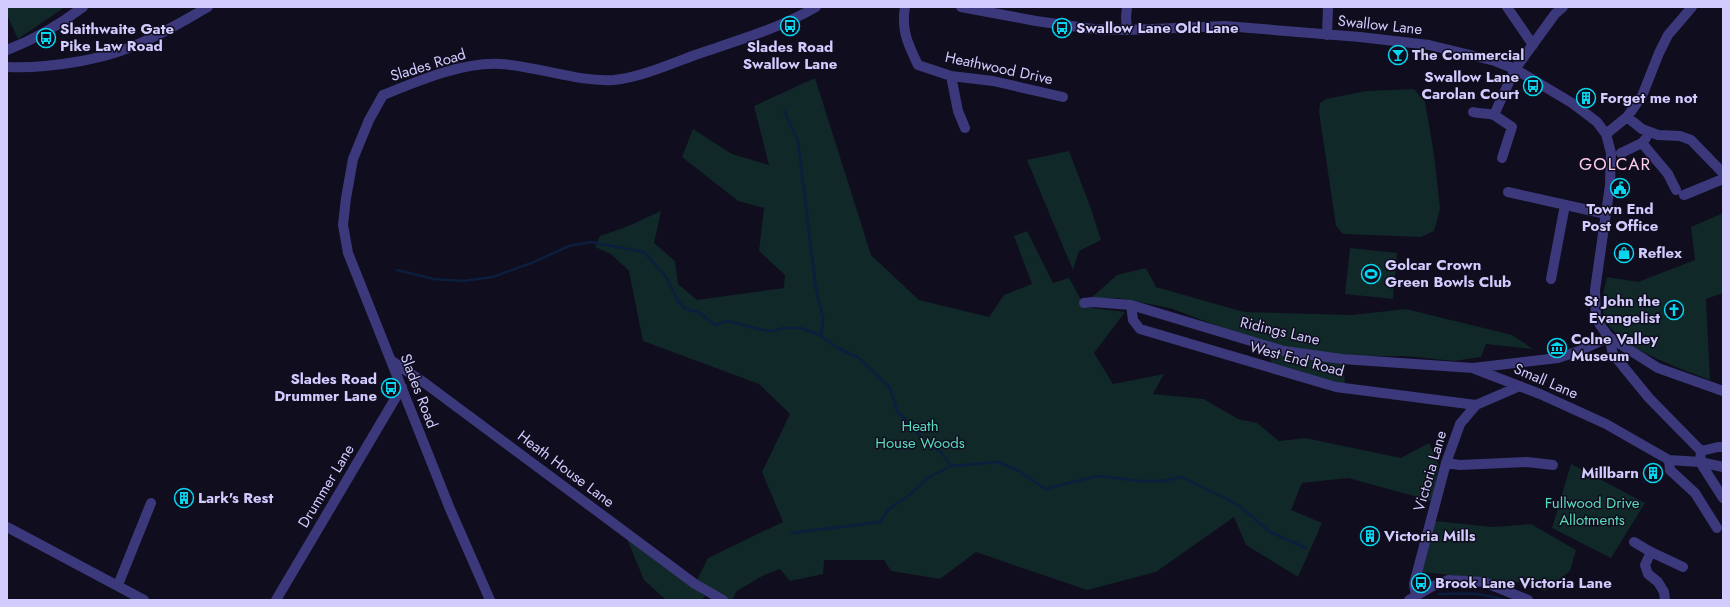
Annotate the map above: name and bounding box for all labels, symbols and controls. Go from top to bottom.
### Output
street label: Swallow Lane [1337,10,1424,40]
bus stop icon: Slades Road Swallow Lane [779,15,801,37]
bus stop icon: Swallow Lane Old Lane [1051,17,1073,39]
place label: Swallow Lane Old Lane [1076,17,1239,39]
place label: Slaithwaite Gate Pike Law Road [60,18,174,57]
bus stop icon: Slaithwaite Gate Pike Law Road [35,27,57,49]
place label: Slades Road Swallow Lane [743,36,838,75]
street label: Slades Road [387,43,469,87]
bar icon: The Commercial [1387,44,1409,66]
place label: The Commercial [1412,44,1524,66]
street label: Heathwood Drive [943,46,1055,90]
place label: Swallow Lane Carolan Court [1421,66,1519,105]
bus stop icon: Swallow Lane Carolan Court [1522,75,1544,97]
building icon: Forget me not [1575,87,1597,109]
place label: Forget me not [1600,87,1698,109]
district label: GOLCAR [1579,152,1651,176]
public building icon: Town End Post Office [1609,177,1631,199]
place label: Town End Post Office [1582,198,1659,237]
shop icon: Reflex [1613,242,1635,264]
place label: Reflex [1638,242,1682,264]
place label: Golcar Crown Green Bowls Club [1385,254,1511,293]
sports icon: Golcar Crown Green Bowls Club [1360,263,1382,285]
place label: St John the Evangelist [1584,290,1660,329]
church icon: St John the Evangelist [1663,299,1685,321]
street label: Ridings Lane [1238,311,1322,351]
place label: Colne Valley Museum [1571,328,1658,367]
street label: West End Road [1247,336,1347,382]
museum icon: Colne Valley Museum [1546,337,1568,359]
street label: Slades Road [395,351,443,431]
street label: Small Lane [1510,358,1582,405]
place label: Slades Road Drummer Lane [274,368,377,407]
bus stop icon: Slades Road Drummer Lane [380,377,402,399]
park label: Heath House Woods [875,415,965,454]
street label: Heath House Lane [513,425,619,513]
street label: Victoria Lane [1408,428,1452,514]
street label: Drummer Lane [292,440,360,532]
place label: Millbarn [1581,462,1639,484]
building icon: Millbarn [1642,462,1664,484]
building icon: Lark's Rest [173,487,195,509]
place label: Lark's Rest [198,487,273,509]
park label: Fullwood Drive Allotments [1545,492,1640,531]
building icon: Victoria Mills [1359,525,1381,547]
place label: Victoria Mills [1383,525,1476,547]
bus stop icon: Brook Lane Victoria Lane [1410,572,1432,594]
place label: Brook Lane Victoria Lane [1435,572,1612,594]

